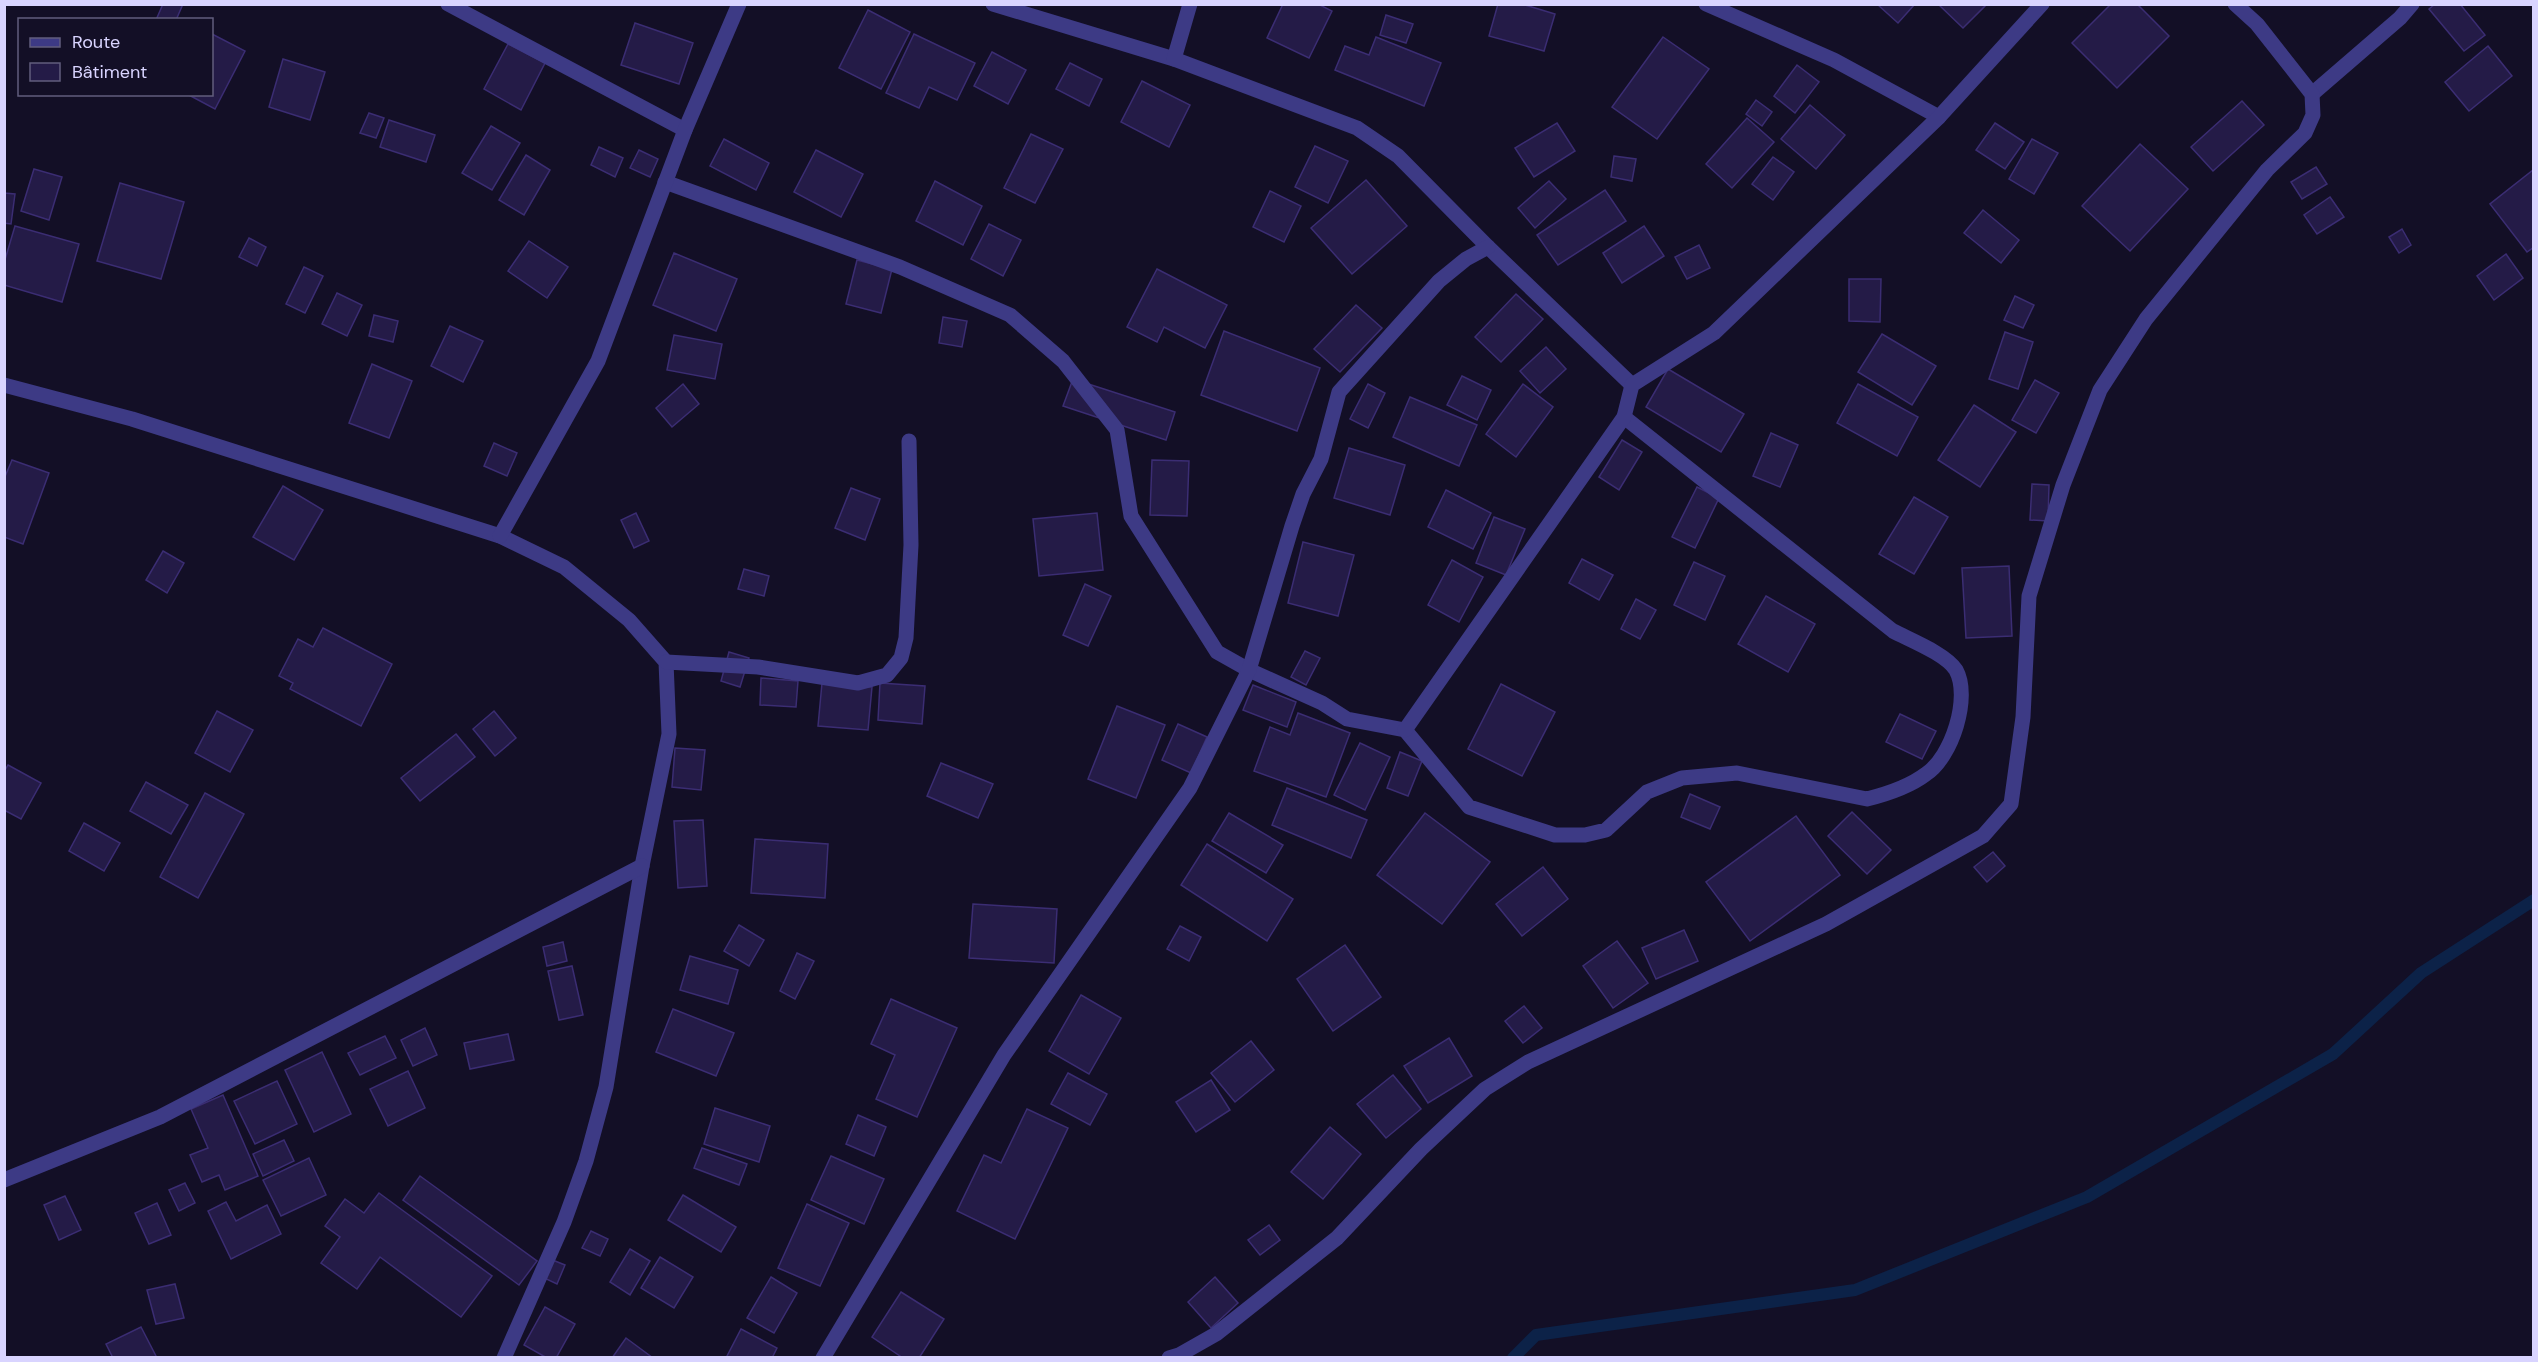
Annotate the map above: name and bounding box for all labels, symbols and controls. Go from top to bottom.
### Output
legend [18,18,213,96]
text: Route [72,30,120,54]
text: Bâtiment [72,60,147,84]

